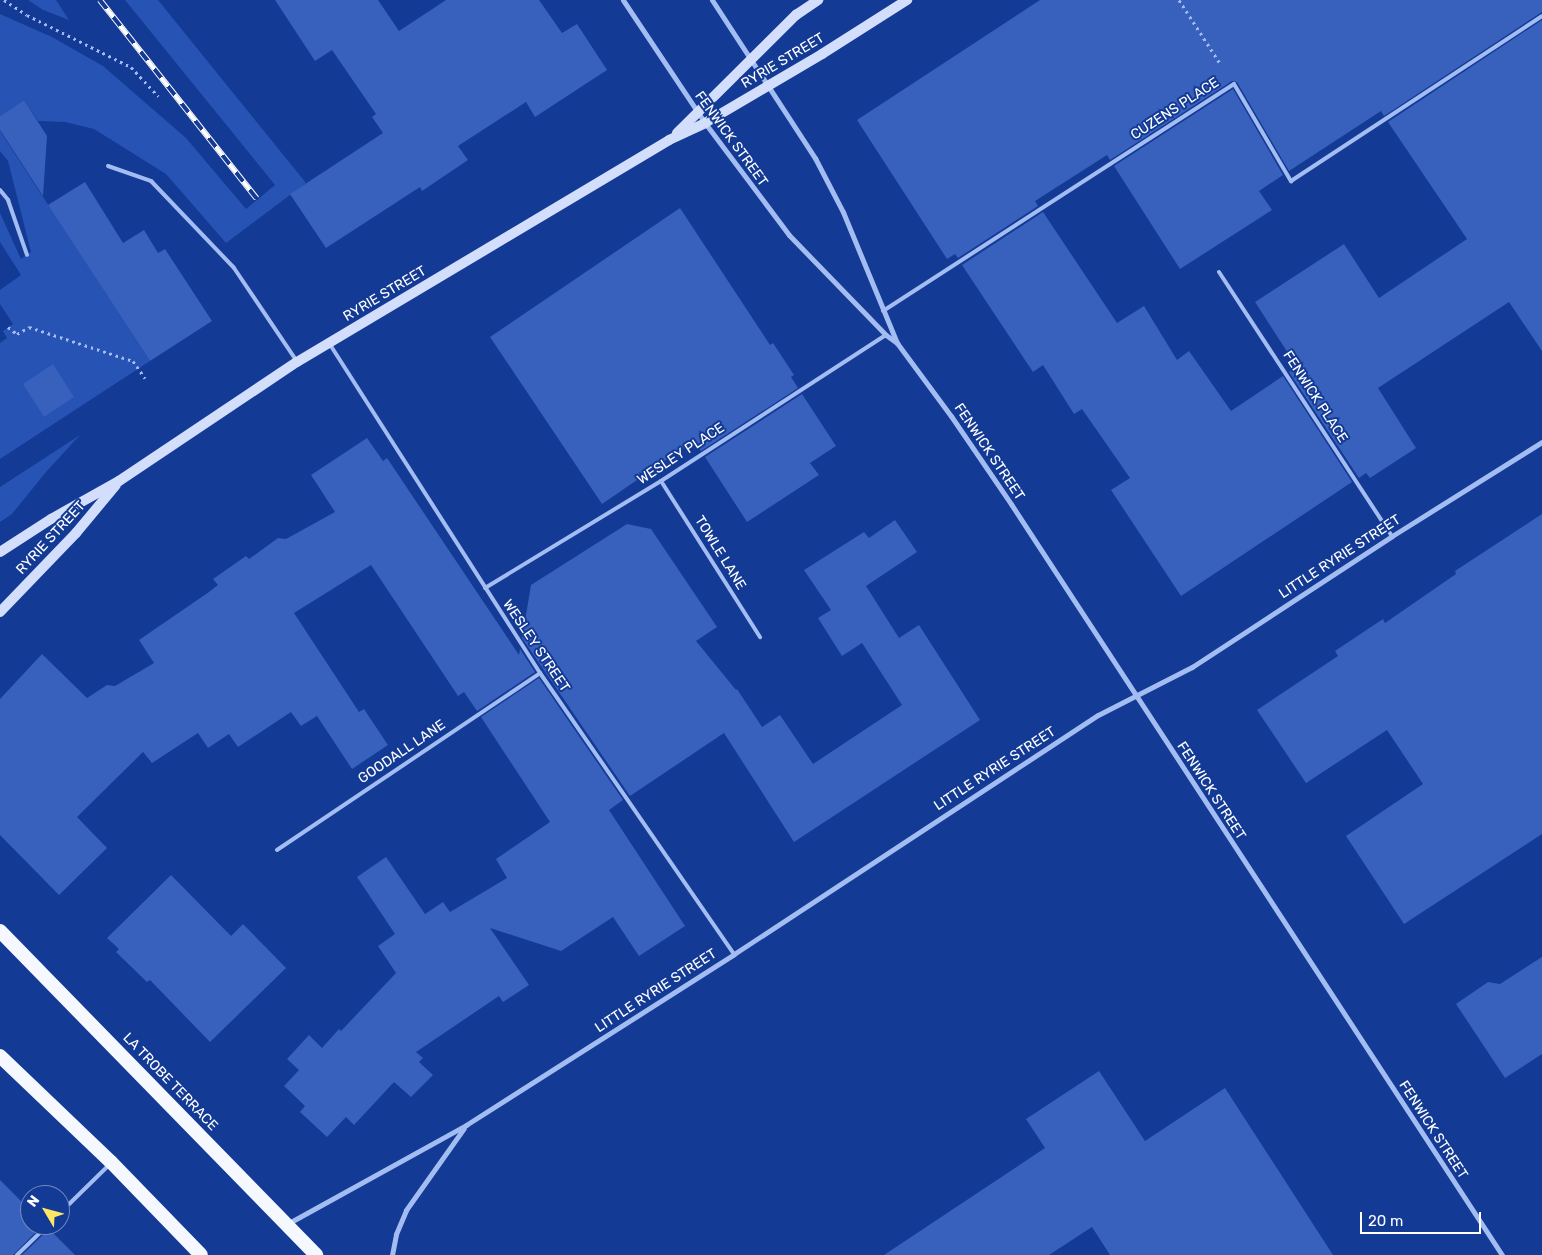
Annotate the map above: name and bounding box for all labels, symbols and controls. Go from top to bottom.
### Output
street label: RYRIE STREET [738,30,828,92]
street label: CUZENS PLACE [1128,74,1222,144]
street label: FENWICK STREET [691,88,771,190]
street label: RYRIE STREET [340,263,430,325]
street label: FENWICK PLACE [1279,348,1351,446]
street label: FENWICK STREET [950,400,1028,504]
street label: WESLEY PLACE [634,419,728,489]
street label: RYRIE STREET [13,498,89,578]
street label: LITTLE RYRIE STREET [1276,511,1404,603]
street label: TOWLE LANE [691,513,749,593]
street label: WESLEY STREET [499,596,573,696]
street label: GOODALL LANE [355,717,449,787]
street label: LITTLE RYRIE STREET [931,723,1059,815]
street label: FENWICK STREET [1173,739,1249,843]
street label: LITTLE RYRIE STREET [592,945,720,1037]
street label: LA TROBE TERRACE [119,1029,221,1135]
street label: FENWICK STREET [1395,1078,1471,1182]
north arrow [20,1185,70,1235]
text: N [24,1192,43,1210]
scale bar [1362,1202,1483,1234]
text: 20 m [1368,1212,1403,1230]

